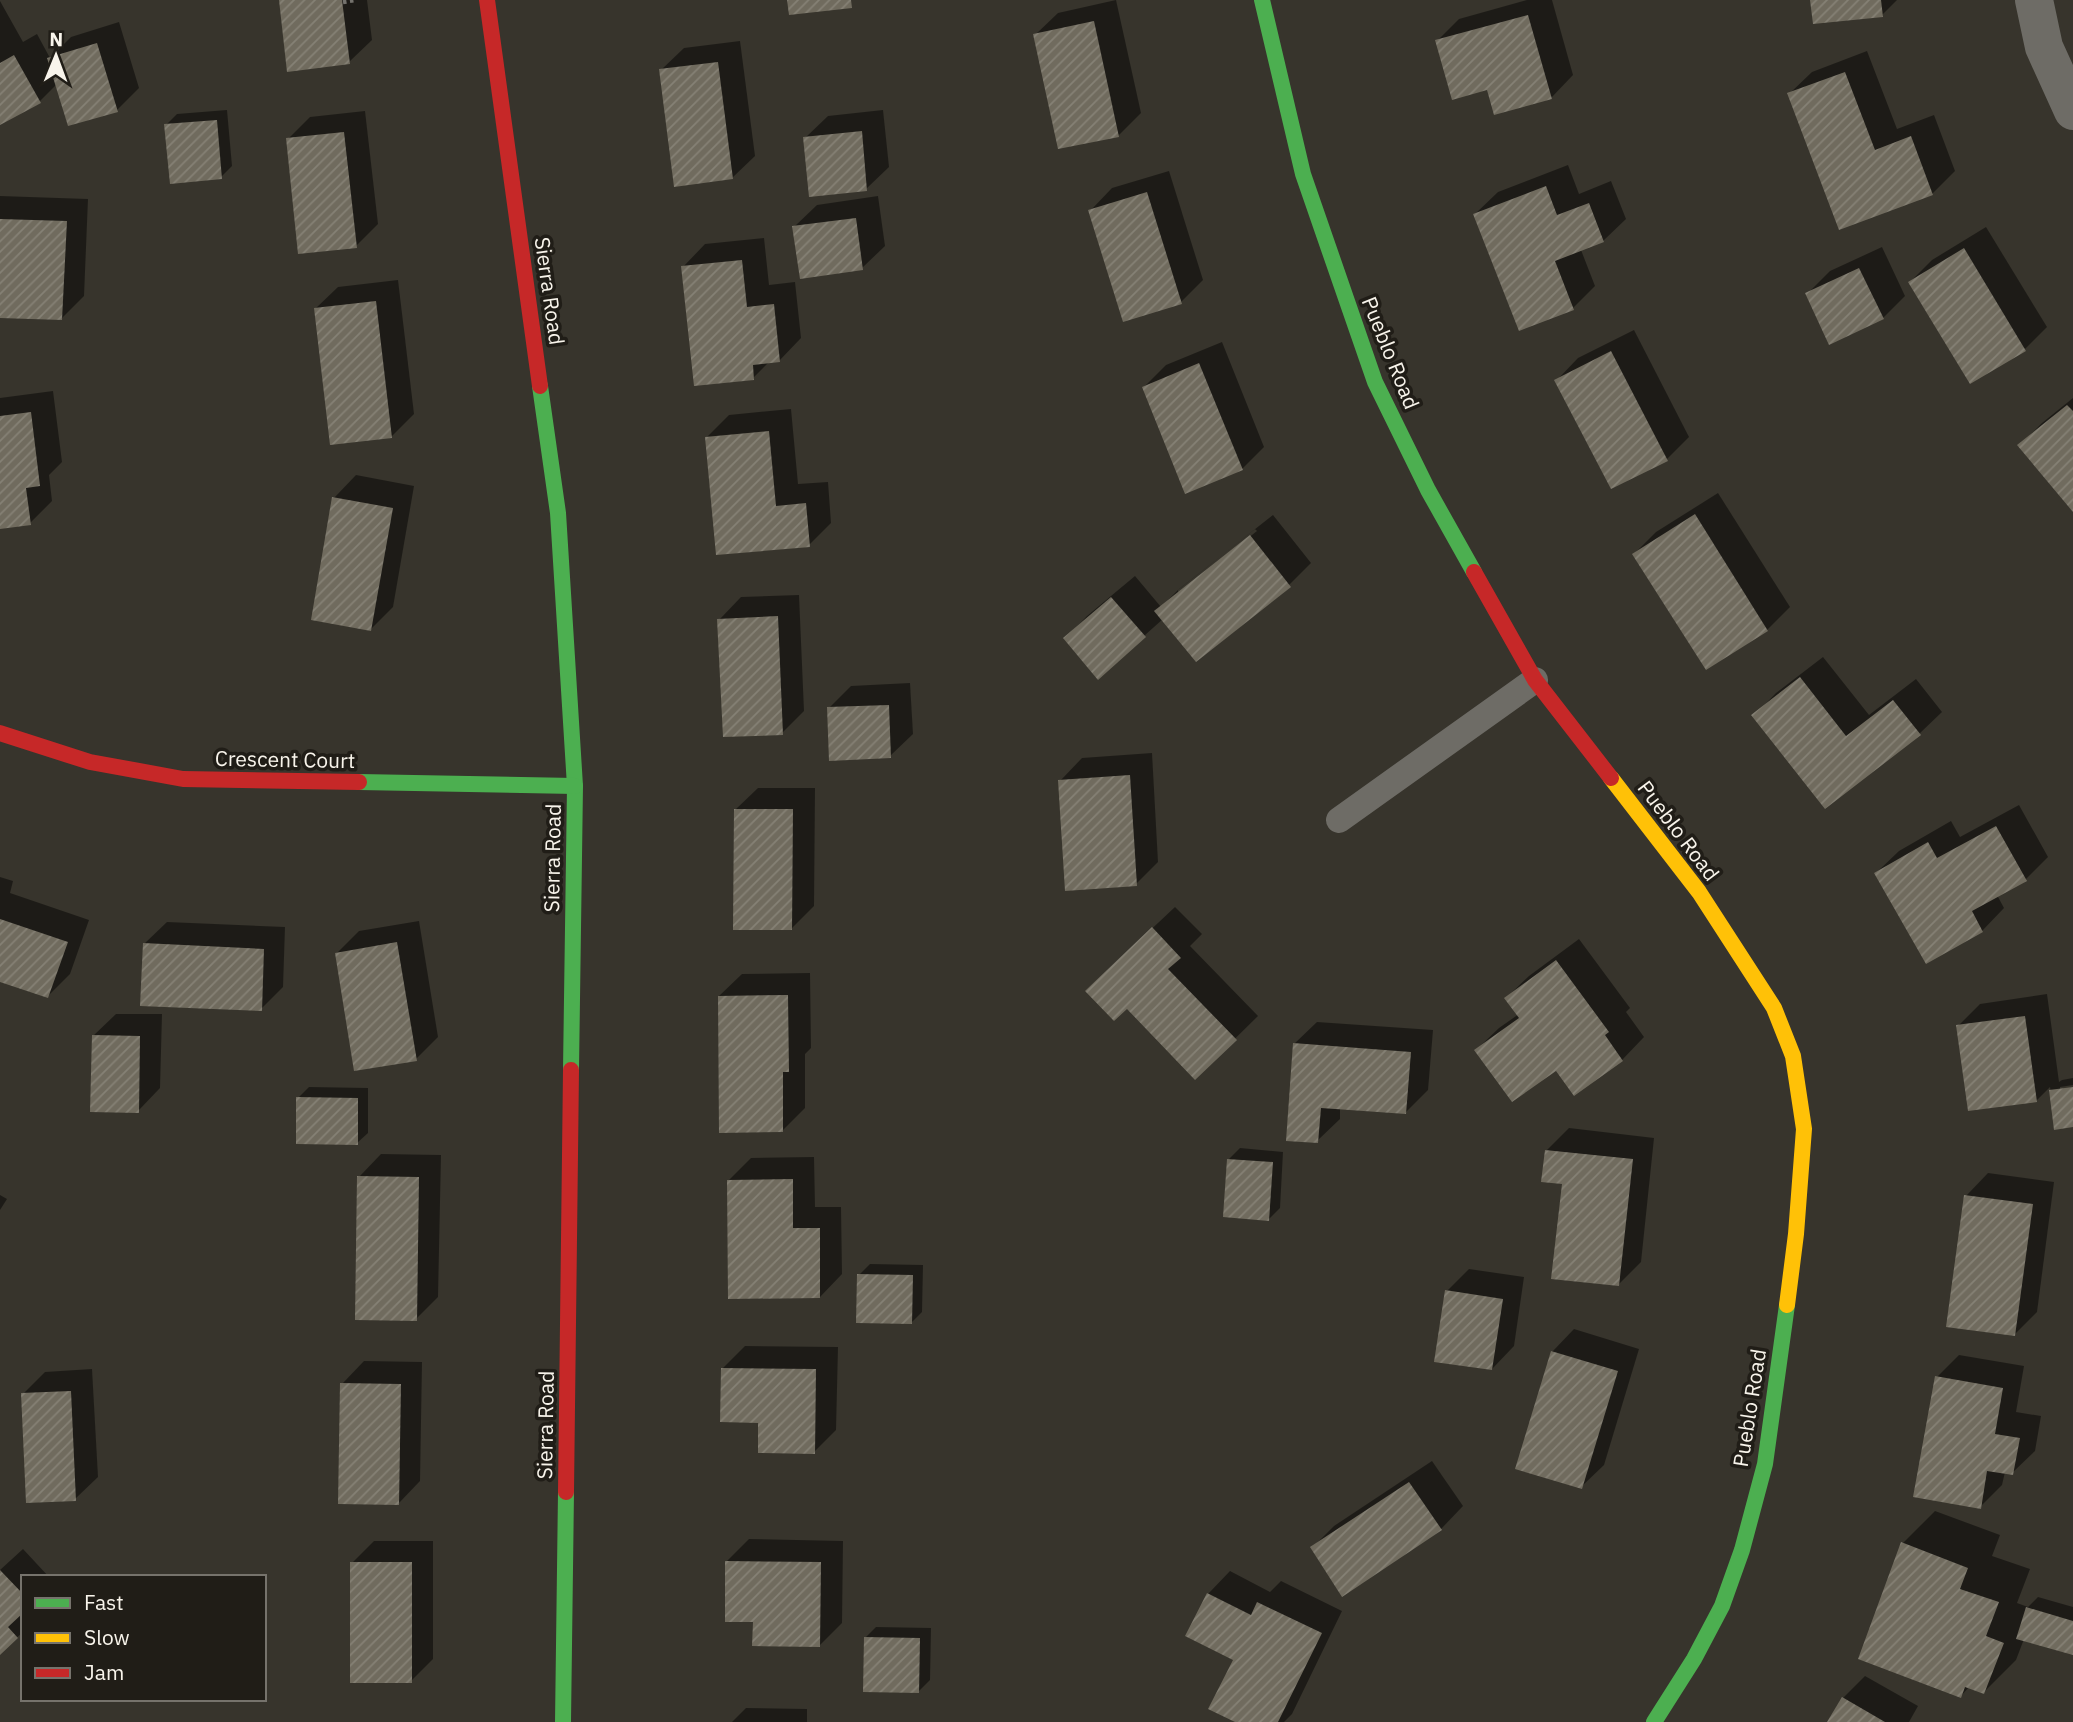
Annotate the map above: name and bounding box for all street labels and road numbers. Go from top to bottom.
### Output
street label: Sierra Road [529,235,571,347]
street label: Pueblo Road [1356,292,1426,413]
street label: Crescent Court [215,744,356,774]
street label: Pueblo Road [1632,774,1726,886]
street label: Sierra Road [537,803,567,913]
street label: Pueblo Road [1726,1347,1772,1469]
street label: Sierra Road [530,1370,560,1480]

